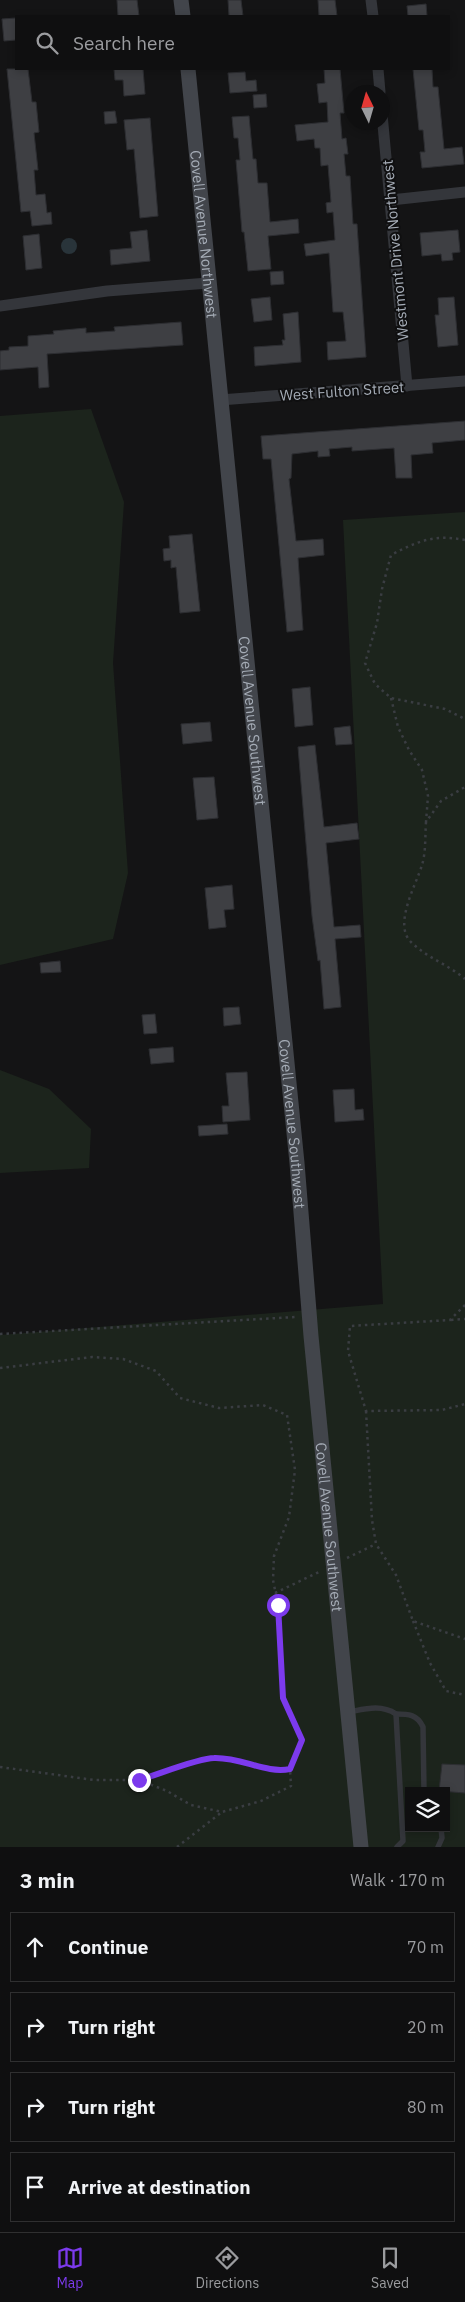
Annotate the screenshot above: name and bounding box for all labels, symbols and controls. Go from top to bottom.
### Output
search box [15,15,450,70]
icon: search [33,29,61,57]
text: Search here [73,31,175,55]
north arrow [345,85,390,130]
street label: Covell Avenue Northwest [187,149,222,319]
street label: Westmont Drive Northwest [378,159,412,341]
street label: West Fulton Street [279,377,405,405]
street label: Covell Avenue Southwest [235,635,271,806]
street label: Covell Avenue Southwest [275,1038,310,1209]
street label: Covell Avenue Southwest [312,1442,347,1613]
route start [267,1594,290,1617]
route end [128,1769,151,1792]
map controls [405,1787,450,1832]
button: layers [405,1787,450,1832]
text: 3 min [20,1866,75,1894]
text: Walk · 170 m [350,1870,445,1890]
icon: ahead [21,1933,49,1961]
text: Continue [68,1935,148,1959]
text: 70 m [407,1937,444,1957]
icon: right [21,2013,49,2041]
text: Turn right [68,2015,155,2039]
text: 20 m [407,2017,444,2037]
icon: right [21,2093,49,2121]
text: Turn right [68,2095,155,2119]
text: 80 m [407,2097,444,2117]
icon: arrive [21,2173,49,2201]
text: Arrive at destination [68,2175,251,2199]
tab: Map [56,2244,84,2292]
tab: Directions [196,2244,259,2292]
tab: Saved [371,2244,409,2292]

